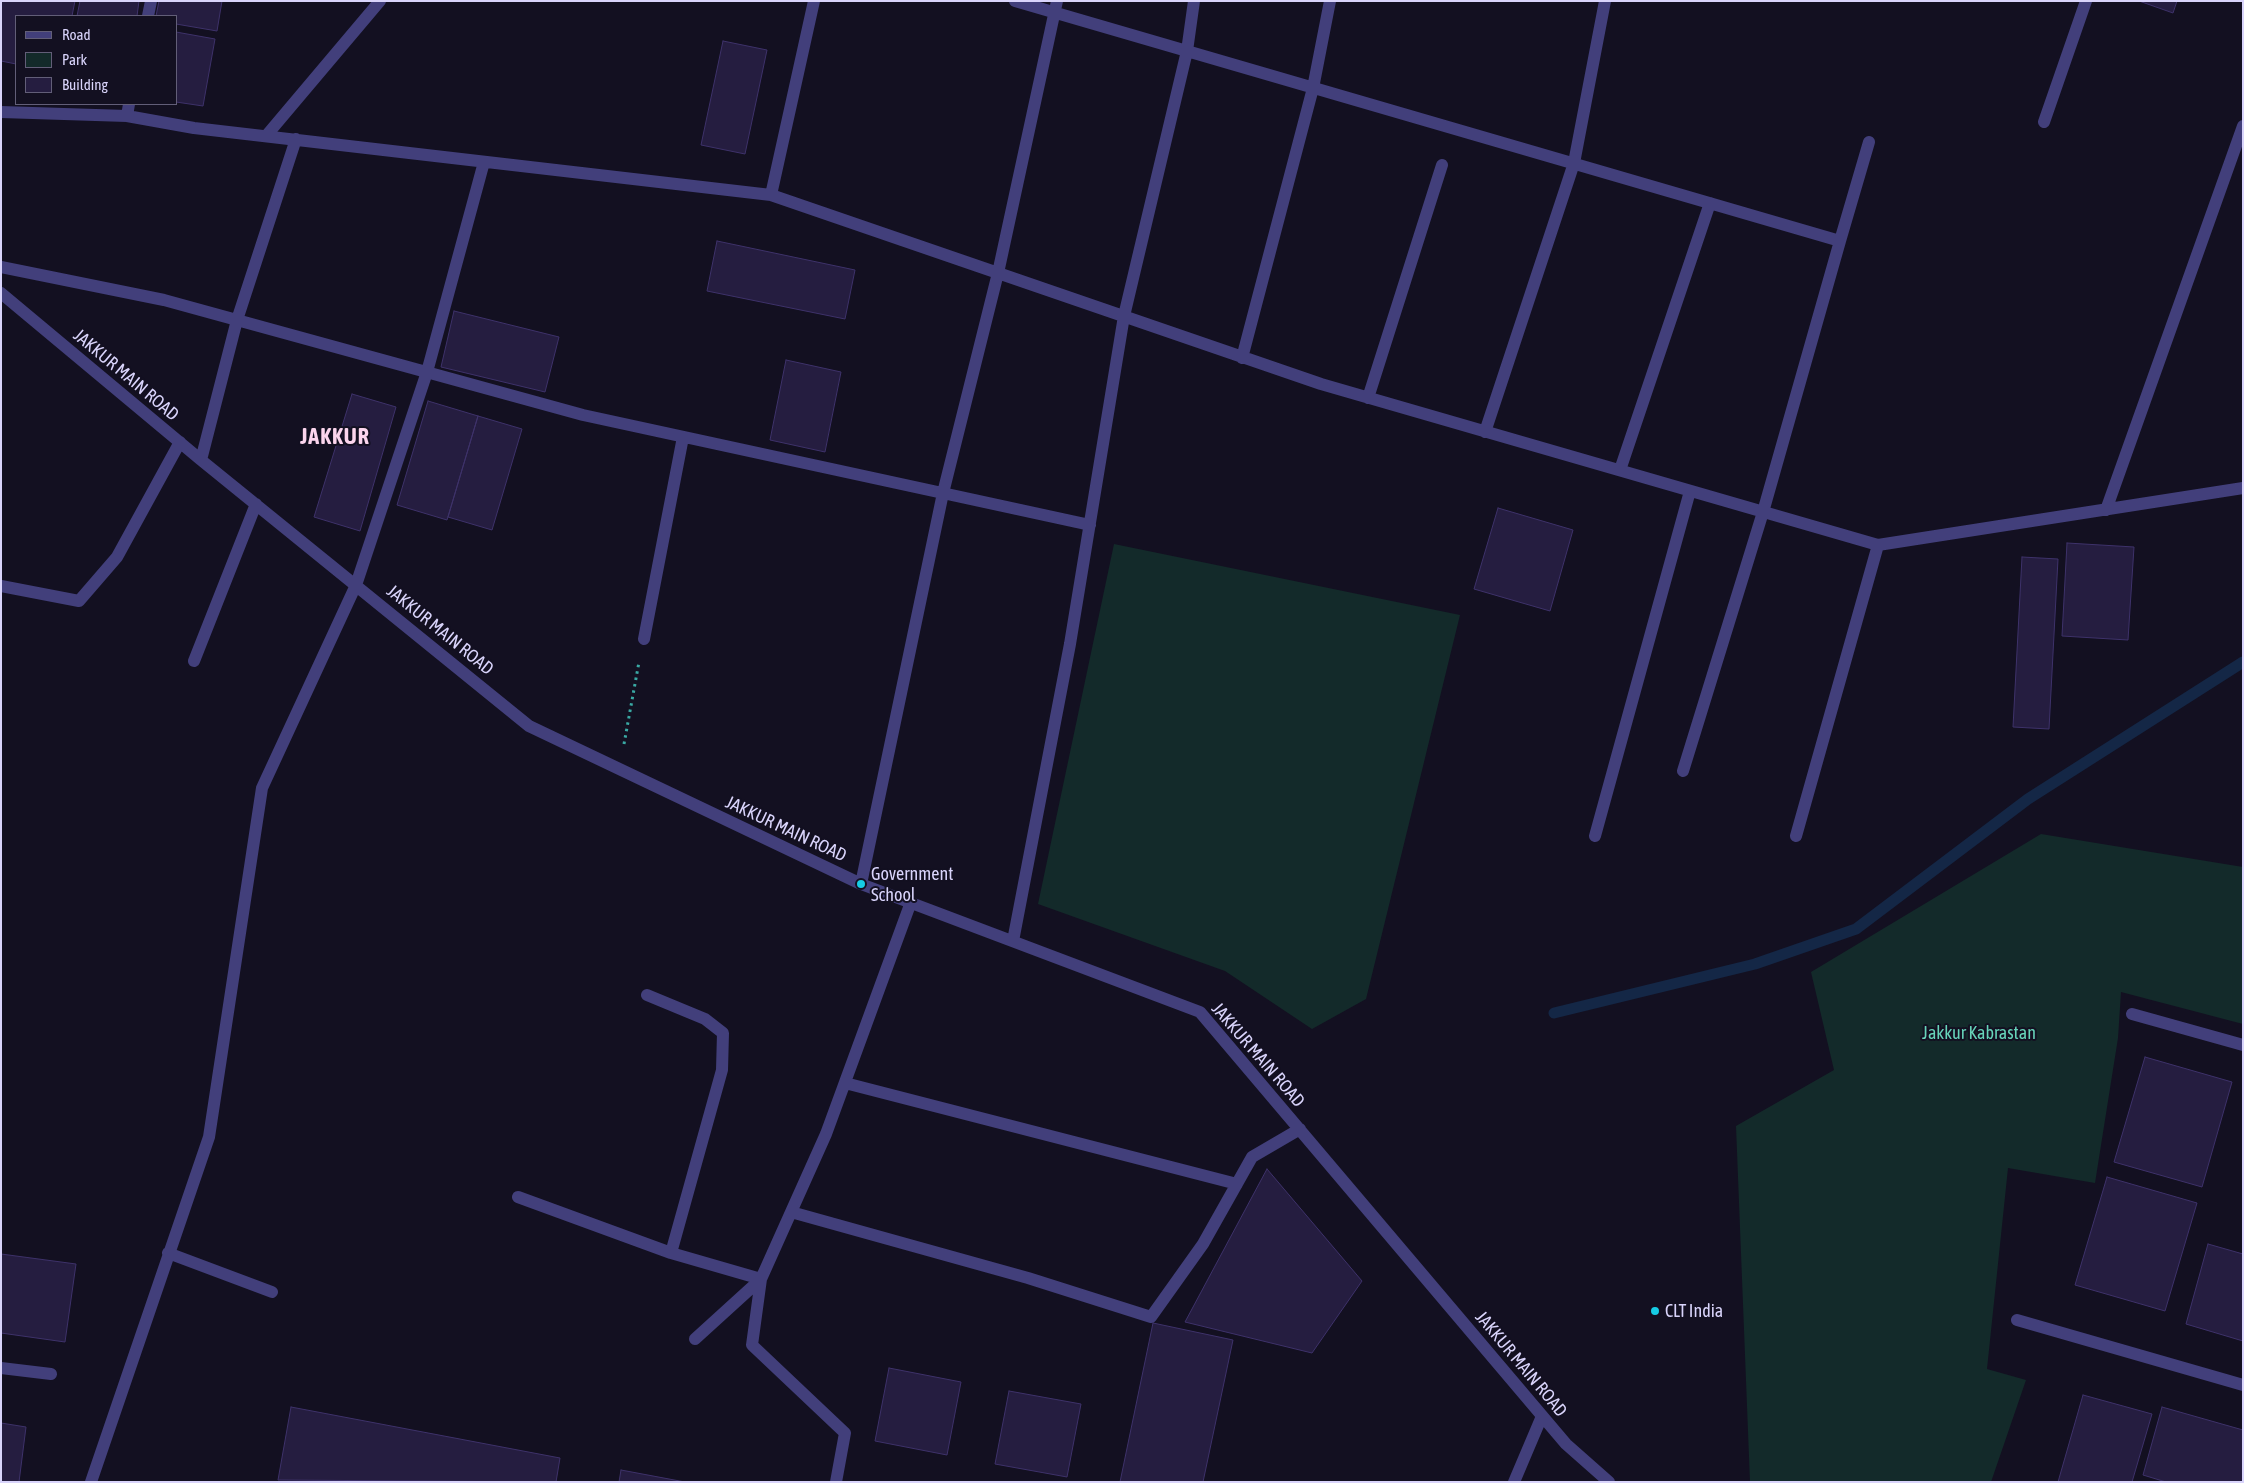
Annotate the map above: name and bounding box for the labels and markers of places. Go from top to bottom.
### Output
place label: Government School [871,863,953,906]
marker: Government School [855,878,867,890]
place label: CLT India [1665,1300,1723,1322]
marker: CLT India [1649,1305,1661,1317]

